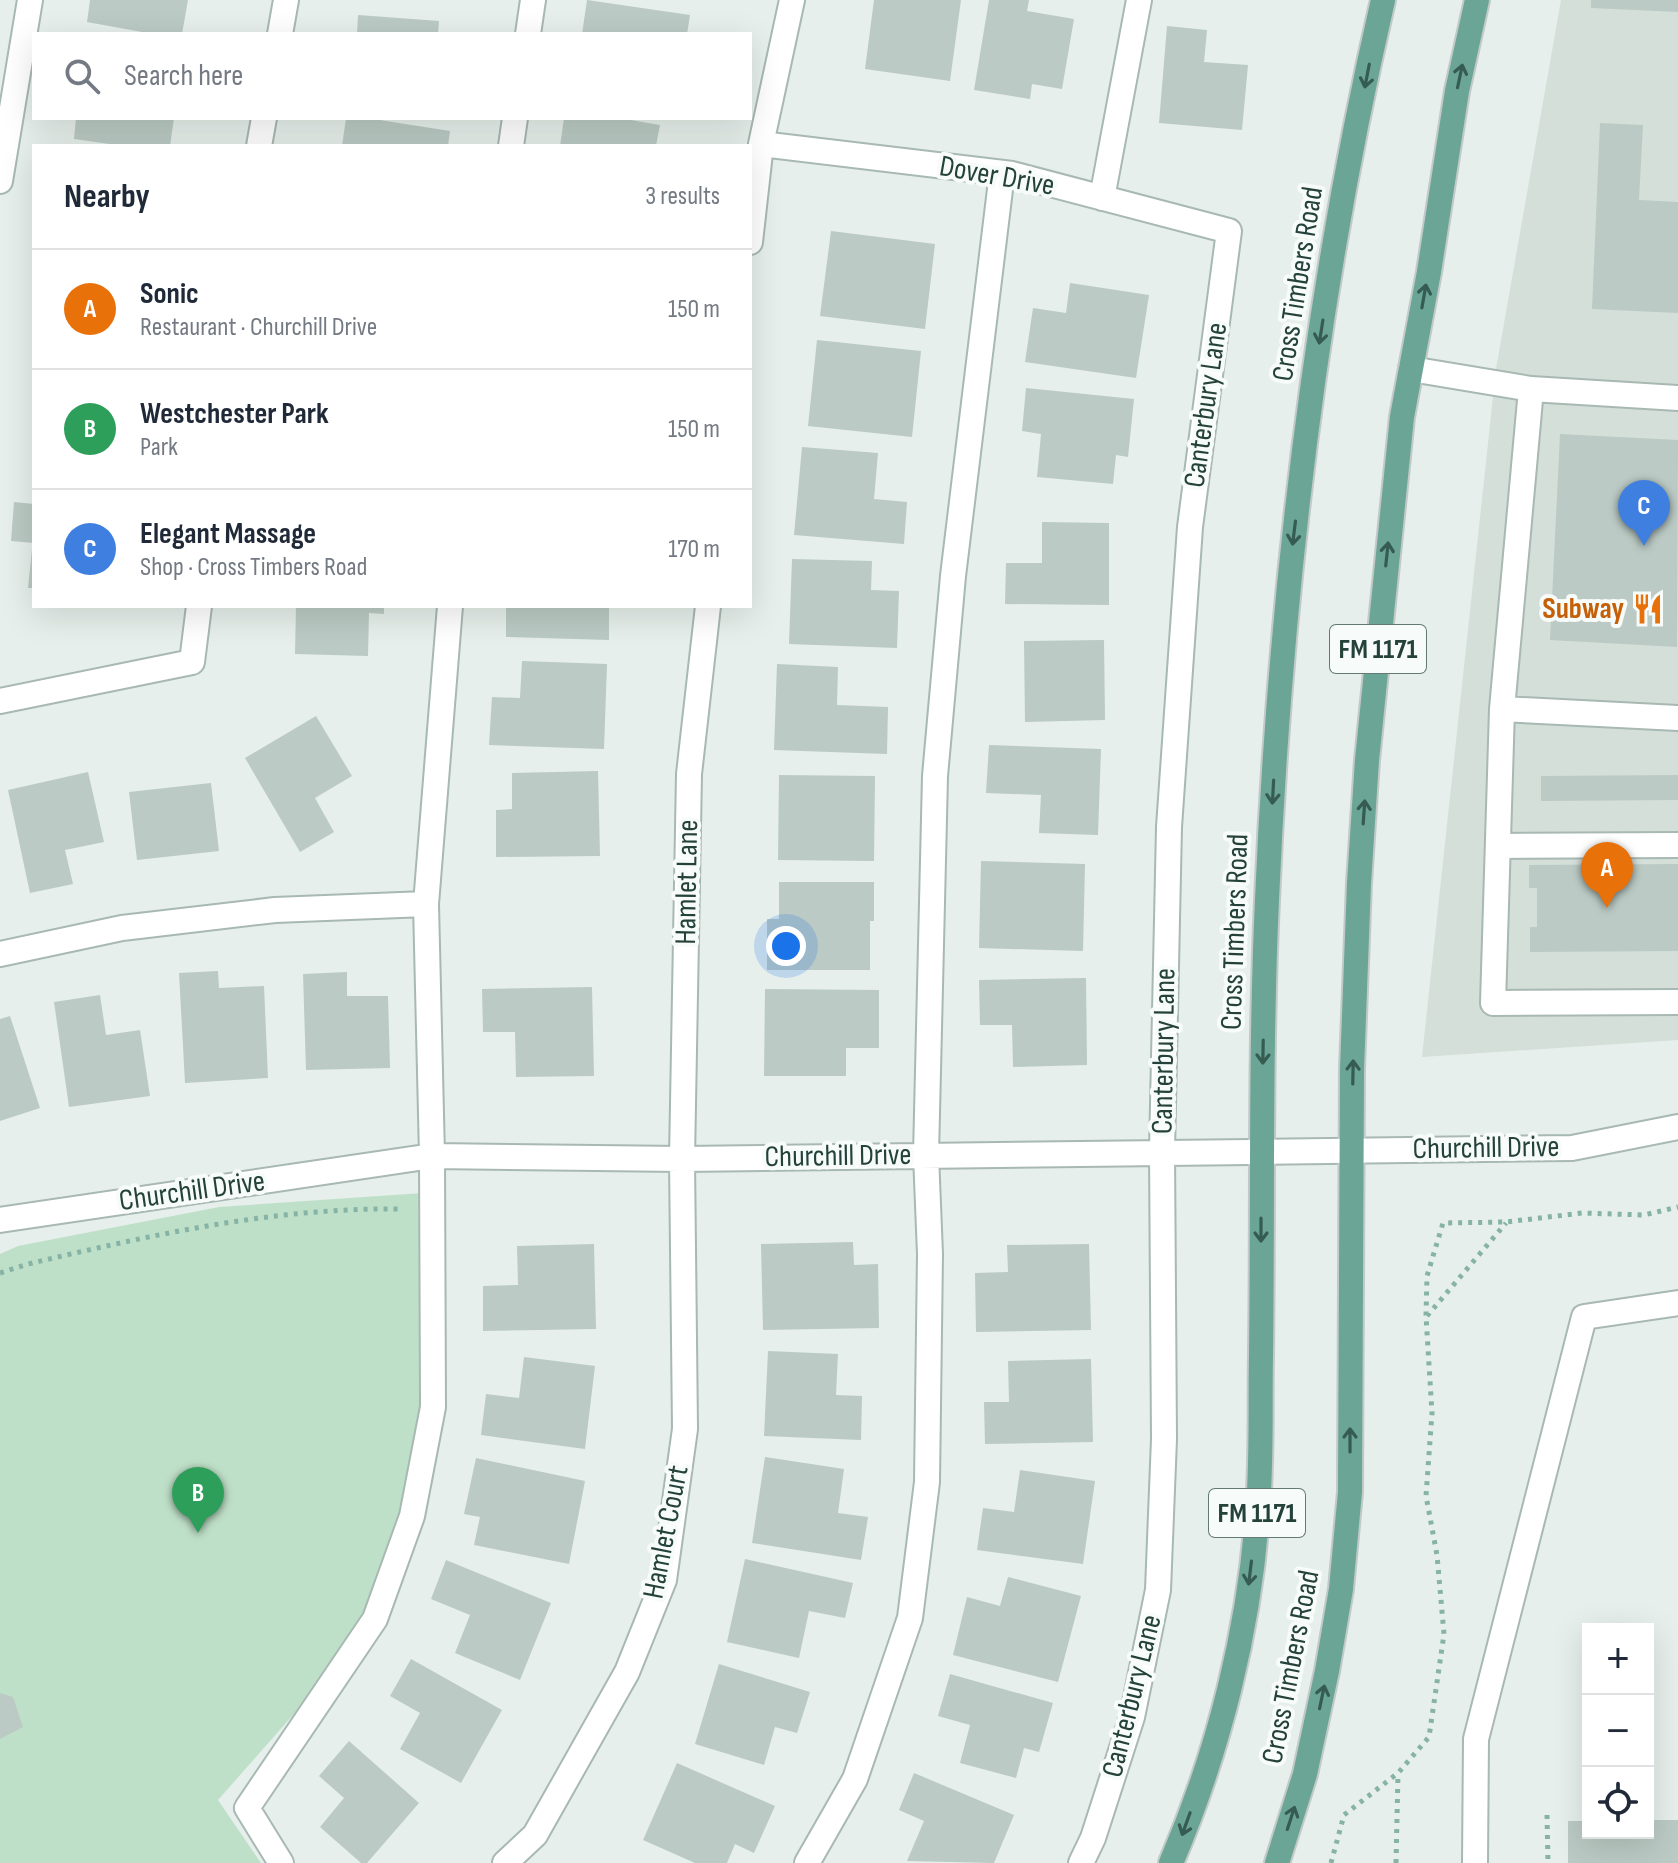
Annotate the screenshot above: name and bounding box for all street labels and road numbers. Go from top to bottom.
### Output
street label: Dover Drive [937,148,1057,204]
street label: Cross Timbers Road [1265,184,1331,384]
street label: Canterbury Lane [1177,320,1235,490]
road number: FM 1171 [1330,625,1426,673]
street label: Hamlet Lane [668,819,706,945]
street label: Cross Timbers Road [1214,833,1256,1031]
street label: Canterbury Lane [1145,968,1183,1134]
street label: Churchill Drive [1412,1129,1560,1167]
street label: Churchill Drive [764,1137,912,1175]
street label: Churchill Drive [117,1163,267,1219]
street label: Hamlet Court [635,1462,697,1602]
road number: FM 1171 [1209,1489,1305,1537]
street label: Cross Timbers Road [1255,1567,1327,1767]
street label: Canterbury Lane [1094,1611,1170,1781]

